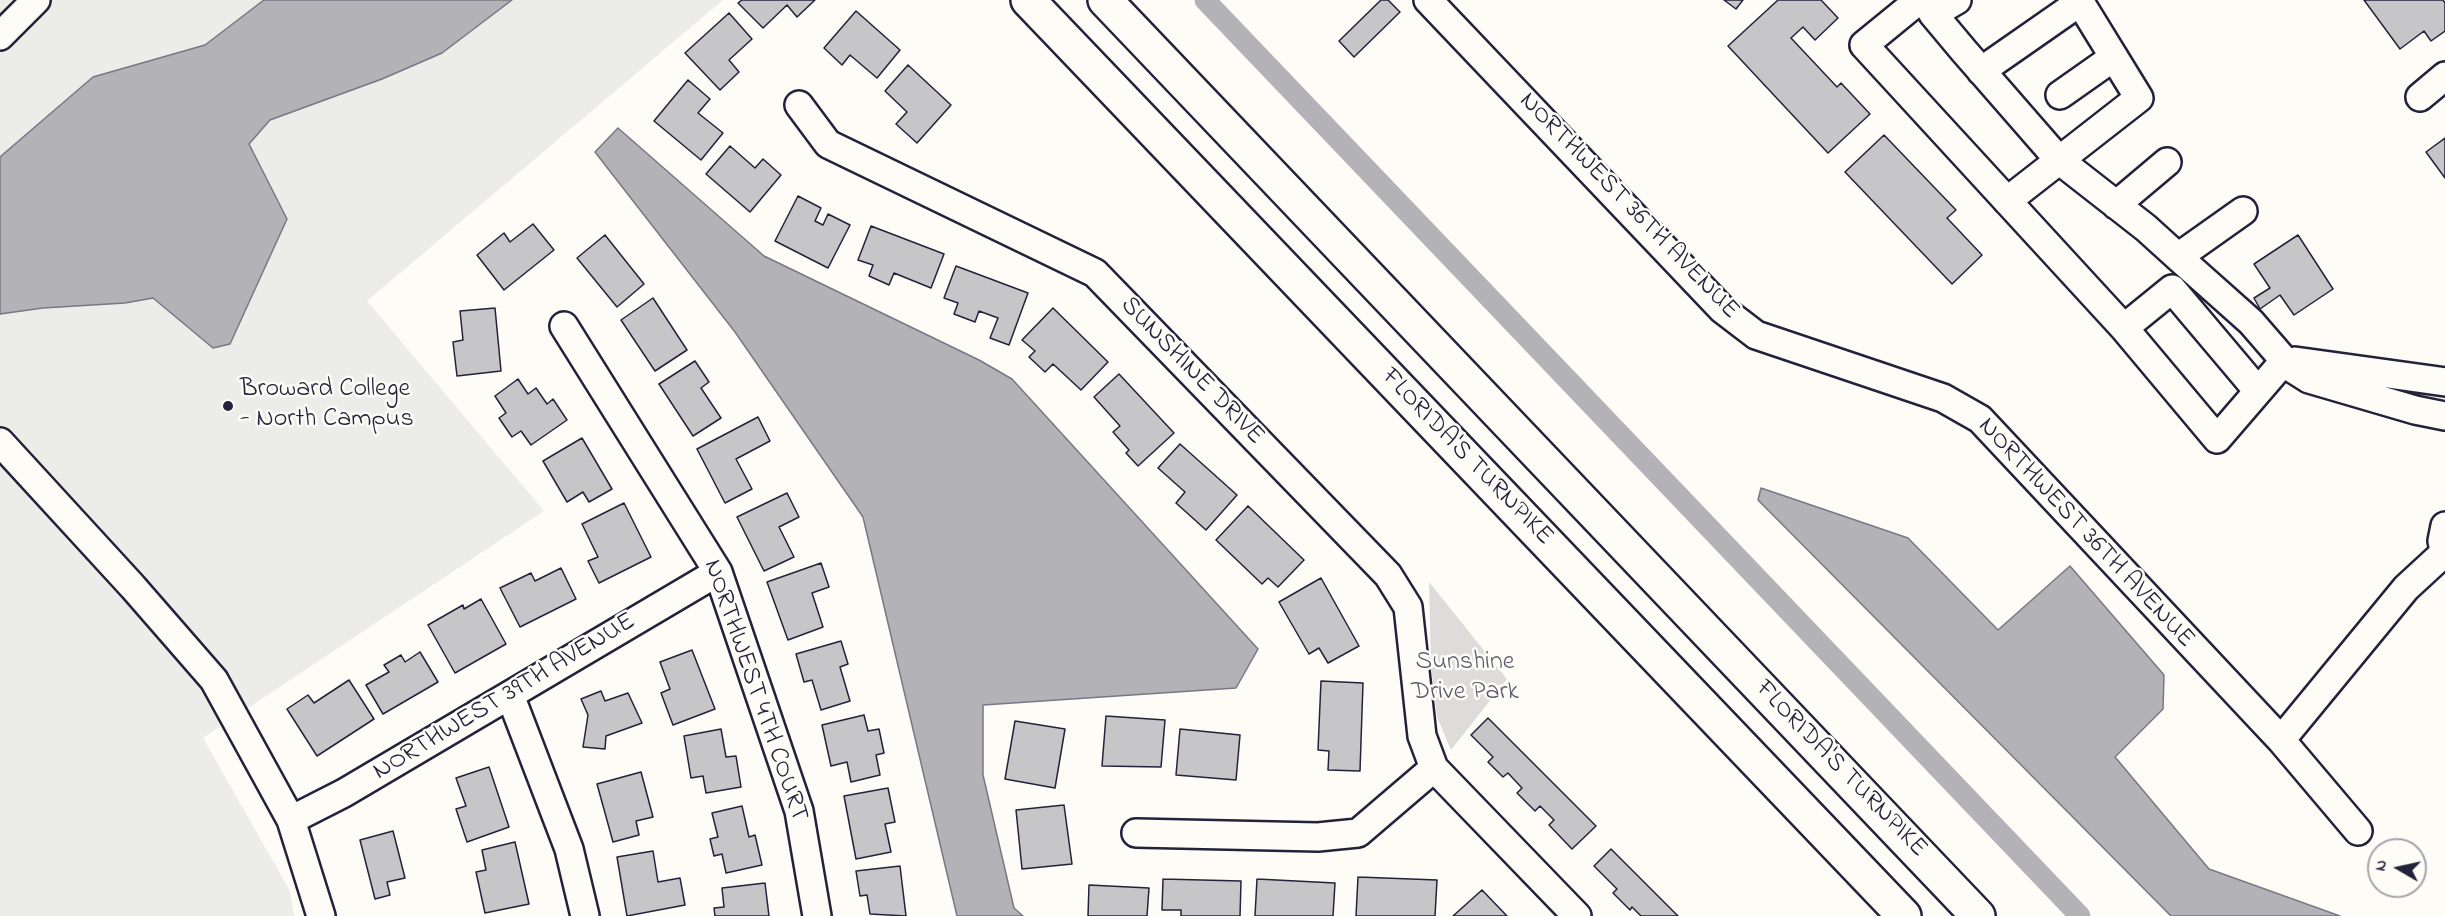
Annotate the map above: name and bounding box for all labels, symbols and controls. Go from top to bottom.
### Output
street label: NORTHWEST 36TH AVENUE [1511,87,1745,327]
street label: SUNSHINE DRIVE [1112,291,1270,453]
street label: FLORIDA'S TURNPIKE [1373,363,1559,553]
place label: Broward College - North Campus [240,375,414,436]
marker: Broward College - North Campus [221,399,235,413]
street label: NORTHWEST 36TH AVENUE [1970,412,2200,656]
street label: NORTHWEST 4TH COURT [694,556,814,826]
street label: NORTHWEST 39TH AVENUE [368,607,642,789]
park label: Sunshine Drive Park [1411,648,1519,710]
street label: FLORIDA'S TURNPIKE [1747,675,1933,865]
north arrow [2367,838,2427,898]
text: N [2368,858,2394,873]

